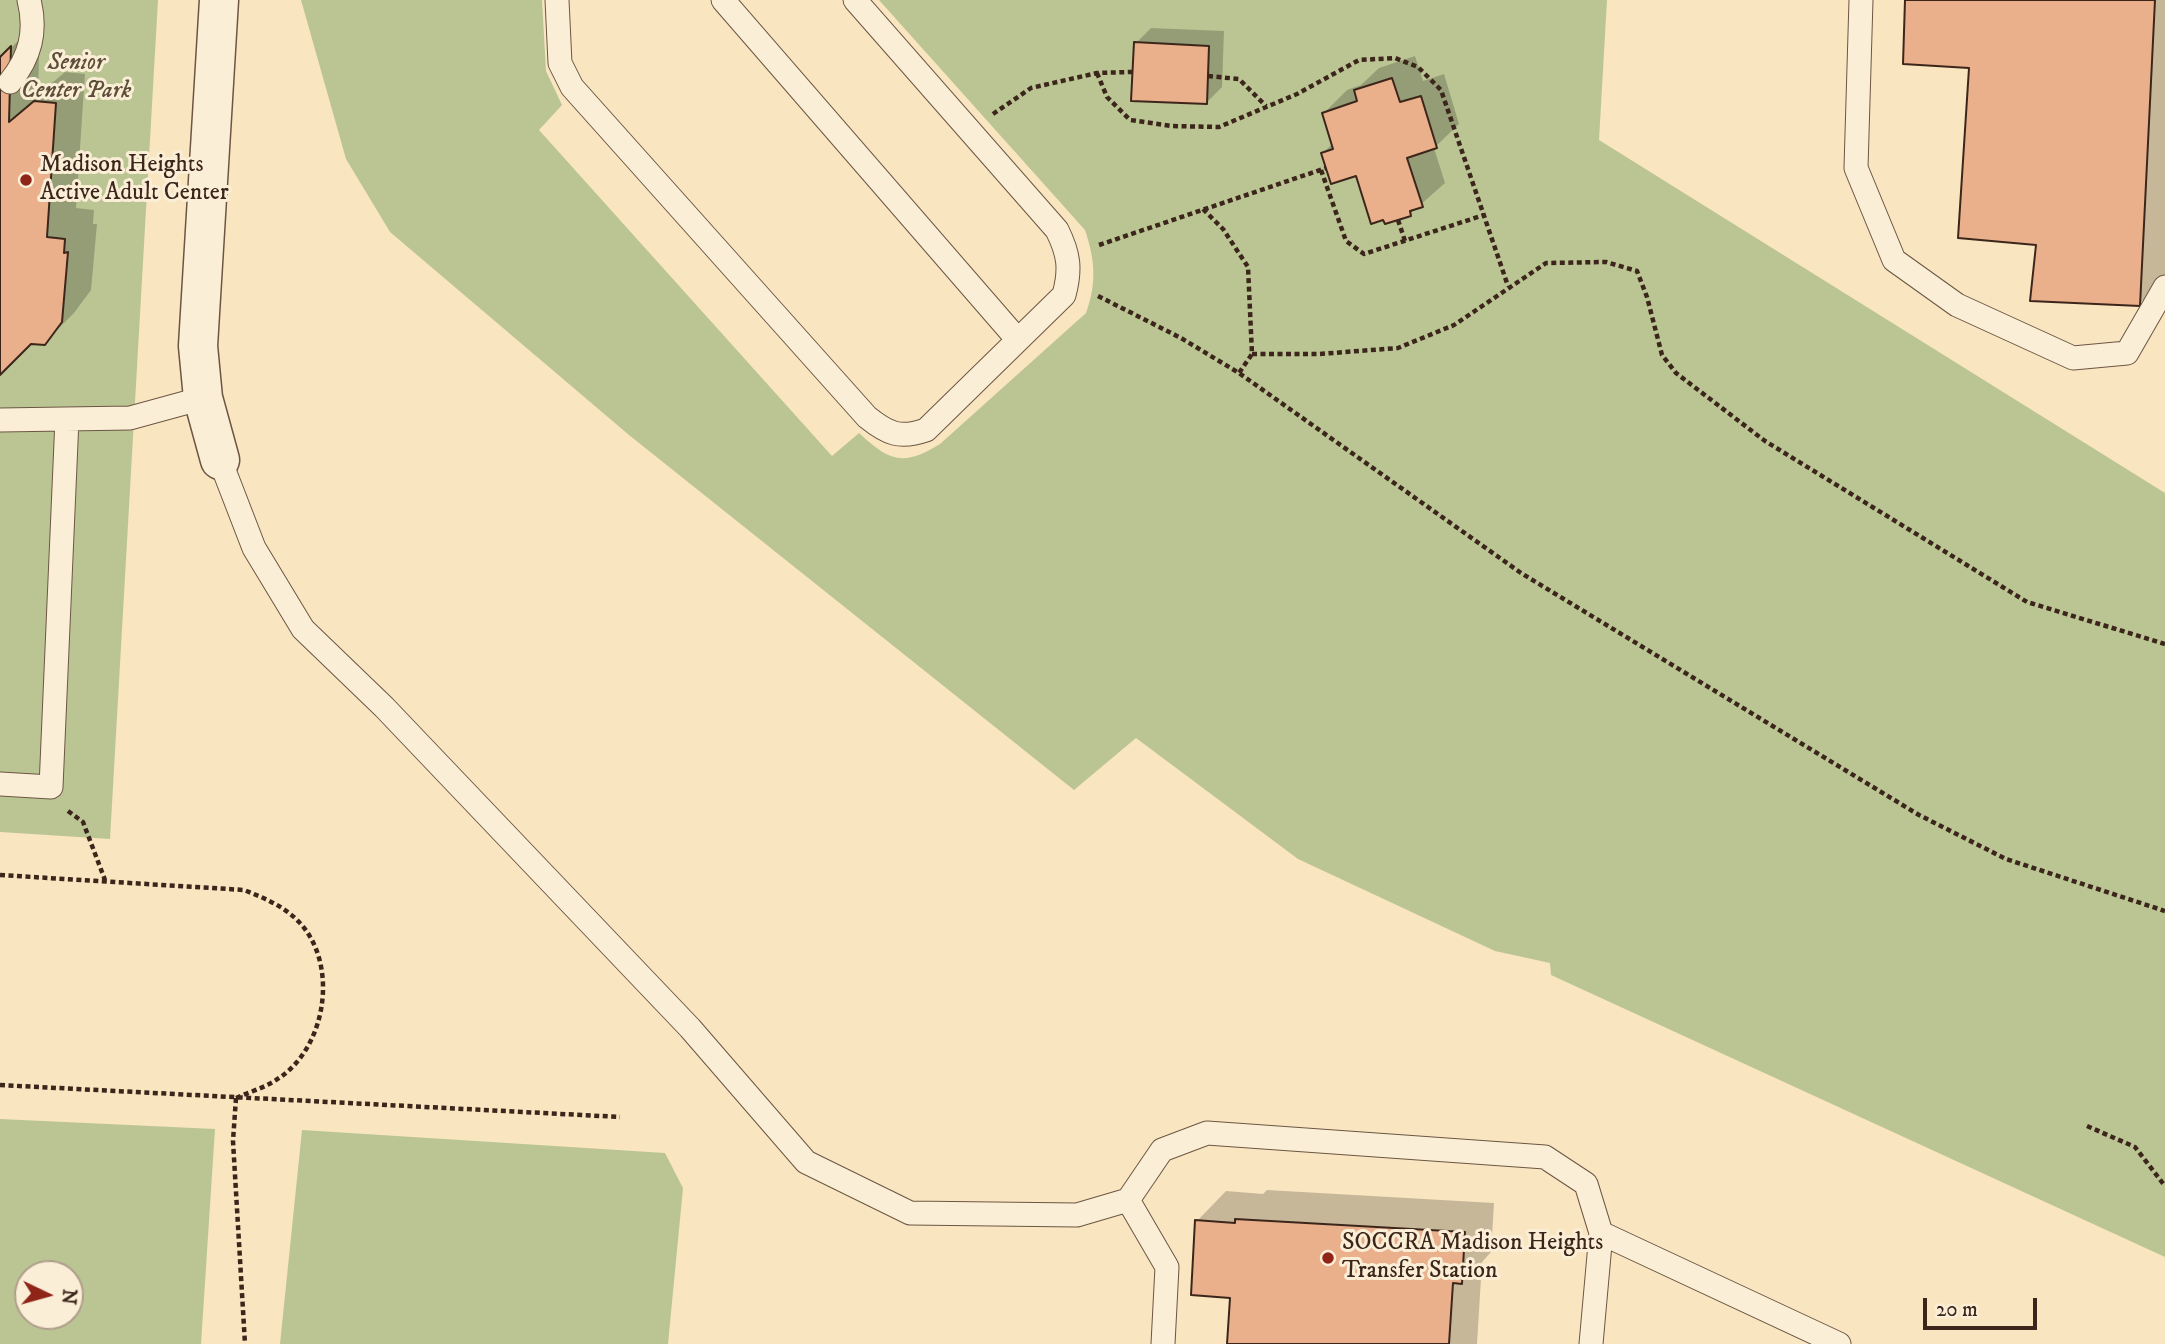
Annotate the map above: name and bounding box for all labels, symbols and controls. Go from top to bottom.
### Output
park label: Senior Center Park [21,50,131,106]
place label: Madison Heights Active Adult Center [40,152,229,208]
marker: Madison Heights Active Adult Center [18,172,34,188]
place label: SOCCRA Madison Heights Transfer Station [1342,1230,1603,1286]
marker: SOCCRA Madison Heights Transfer Station [1320,1250,1336,1266]
north arrow [14,1260,84,1330]
scale bar [1927,1284,2041,1328]
text: N [56,1288,81,1305]
text: 20 m [1936,1297,1978,1323]

